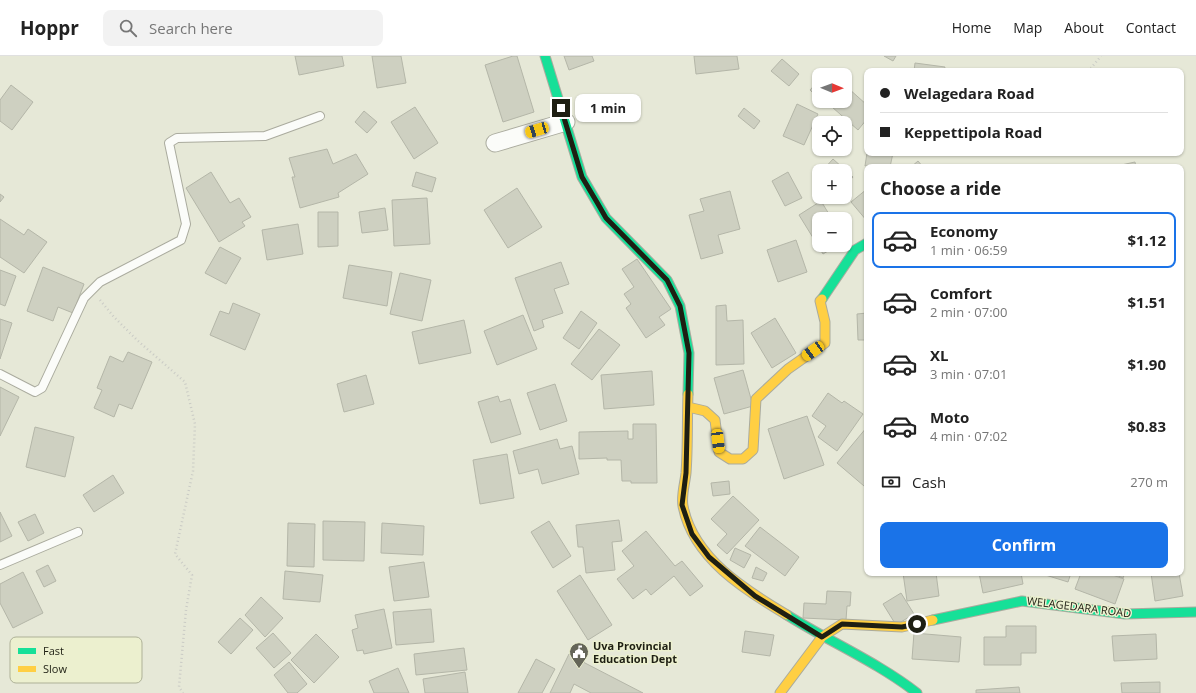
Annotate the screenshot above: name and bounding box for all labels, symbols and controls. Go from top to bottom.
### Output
search box [103,10,383,46]
text: Hoppr [20,15,79,41]
icon: search [117,17,139,39]
text: Search here [149,18,233,38]
text: Home [952,18,991,37]
text: Map [1013,18,1042,37]
text: About [1064,18,1104,37]
text: Contact [1126,18,1176,37]
north arrow [812,68,852,108]
map controls [812,68,852,252]
text: Welagedara Road [904,83,1034,103]
callout: 1 min [575,94,641,122]
route end [552,99,570,117]
text: 1 min [590,99,626,117]
button: locate [812,116,852,156]
car [524,121,550,139]
text: Keppettipola Road [904,122,1042,142]
button: + [812,164,852,204]
text: Choose a ride [880,176,1001,200]
button: − [812,212,852,252]
text: Economy [930,221,998,241]
icon: car [882,222,918,258]
text: $1.12 [1127,230,1166,250]
text: 1 min · 06:59 [930,241,1007,259]
text: Comfort [930,283,992,303]
icon: car [882,284,918,320]
text: $1.51 [1127,292,1166,312]
text: 2 min · 07:00 [930,303,1007,321]
car [800,339,826,363]
text: XL [930,345,948,365]
icon: car [882,346,918,382]
text: $1.90 [1127,354,1166,374]
text: 3 min · 07:01 [930,365,1007,383]
text: Moto [930,407,969,427]
icon: car [882,408,918,444]
text: $0.83 [1127,416,1166,436]
text: 4 min · 07:02 [930,427,1007,445]
car [711,428,725,454]
icon: cash [880,471,902,493]
text: Cash [912,472,946,492]
text: 270 m [1130,473,1168,491]
button: Confirm [880,522,1168,568]
street label: WELAGEDARA ROAD [1026,593,1132,620]
route start [908,615,926,633]
legend [10,637,142,683]
place label: Uva Provincial Education Dept [593,638,677,666]
public building icon: Uva Provincial Education Dept [568,641,590,669]
text: Fast [43,643,64,658]
text: Slow [43,661,67,676]

